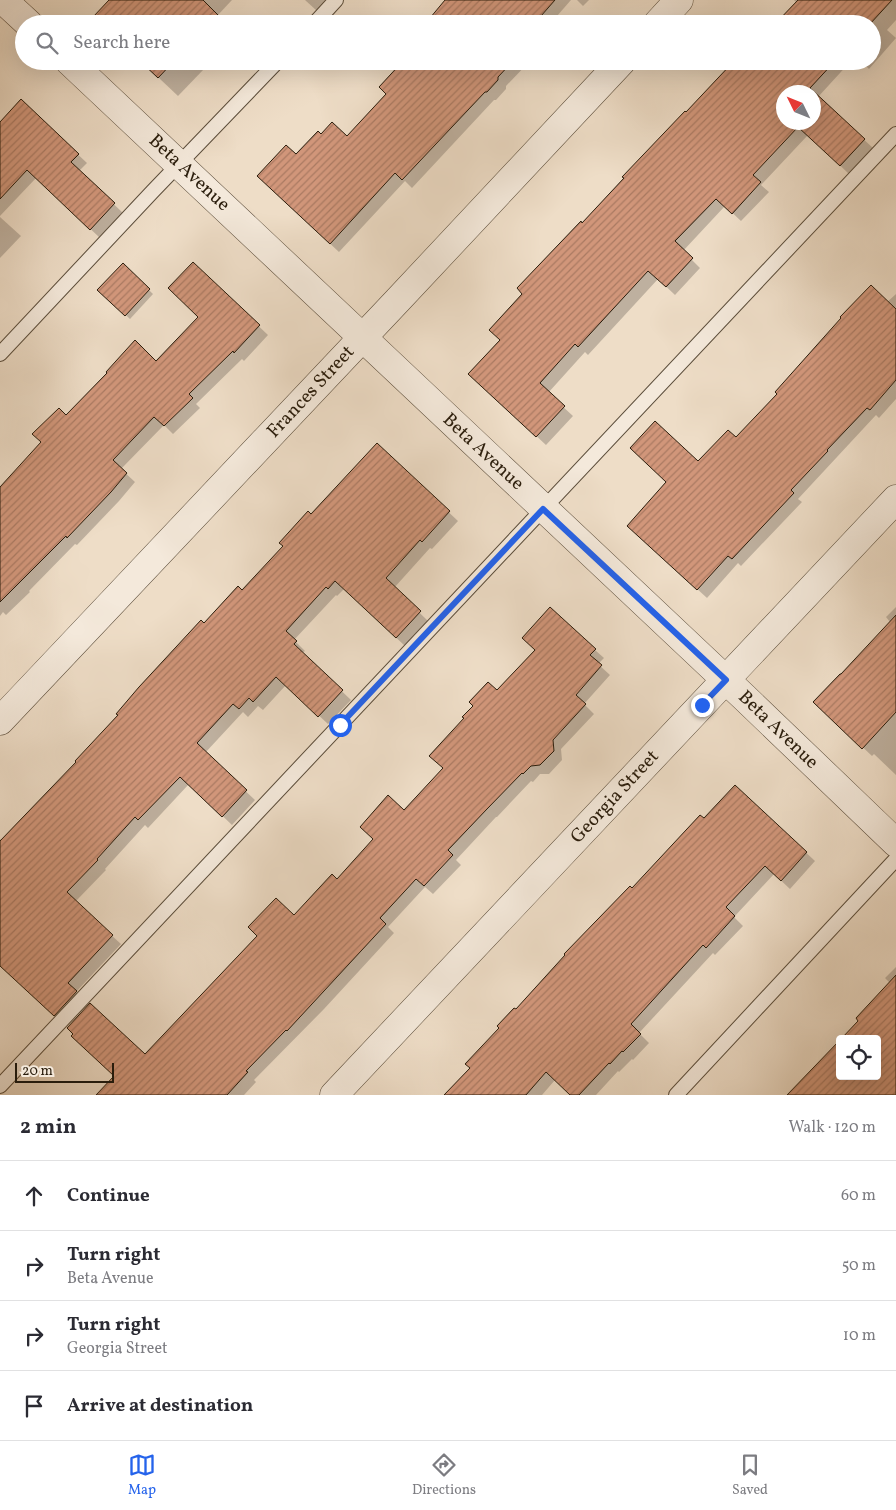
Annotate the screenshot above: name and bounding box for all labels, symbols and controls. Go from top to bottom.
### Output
search box [15,15,881,70]
icon: search [33,29,61,57]
text: Search here [73,30,170,56]
north arrow [776,85,821,130]
street label: Beta Avenue [142,128,236,218]
street label: Frances Street [261,340,361,444]
street label: Beta Avenue [436,407,530,497]
street label: Beta Avenue [732,685,824,775]
route end [691,694,714,717]
route start [329,714,352,737]
street label: Georgia Street [565,744,665,850]
map controls [836,1035,881,1080]
button: locate [836,1035,881,1080]
scale bar [15,1060,114,1083]
text: 20 m [22,1062,53,1081]
text: 2 min [20,1113,77,1142]
text: Walk · 120 m [788,1117,876,1139]
icon: ahead [20,1182,48,1210]
text: Continue [67,1183,150,1209]
text: 60 m [841,1185,876,1207]
text: Turn right [67,1242,160,1268]
icon: right [20,1252,48,1280]
text: 50 m [842,1255,876,1277]
text: Beta Avenue [67,1268,154,1290]
text: Turn right [67,1312,160,1338]
icon: right [20,1322,48,1350]
text: 10 m [843,1325,876,1347]
text: Georgia Street [67,1338,168,1360]
icon: arrive [20,1392,48,1420]
text: Arrive at destination [67,1393,253,1419]
tab: Map [128,1451,156,1500]
tab: Directions [412,1451,476,1500]
tab: Saved [732,1451,768,1500]

